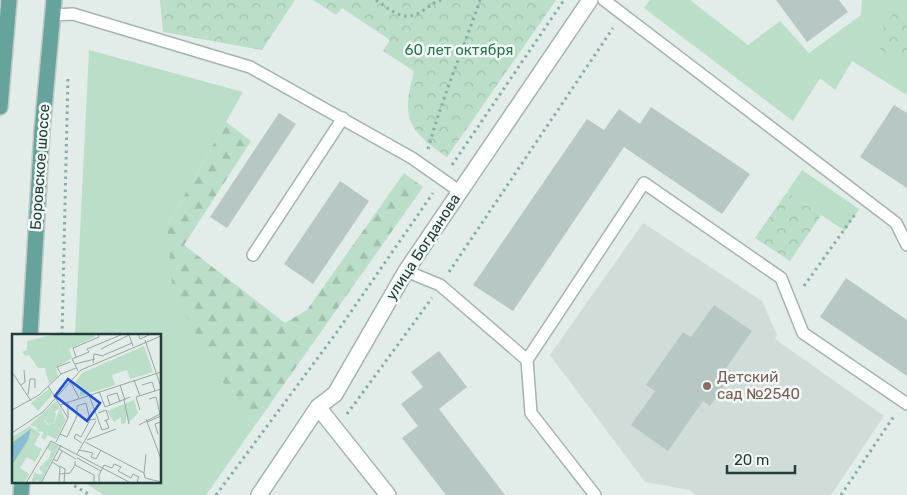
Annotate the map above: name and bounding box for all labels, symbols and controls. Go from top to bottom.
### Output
park label: 60 лет октября [404,41,514,59]
street label: Боровское шоссе [27,103,53,231]
street label: улица Богданова [382,190,464,304]
inset map [12,334,161,482]
place label: Детский сад №2540 [717,368,800,403]
marker: Детский сад №2540 [701,380,713,392]
scale bar [727,442,794,474]
text: 20 m [734,451,769,469]

